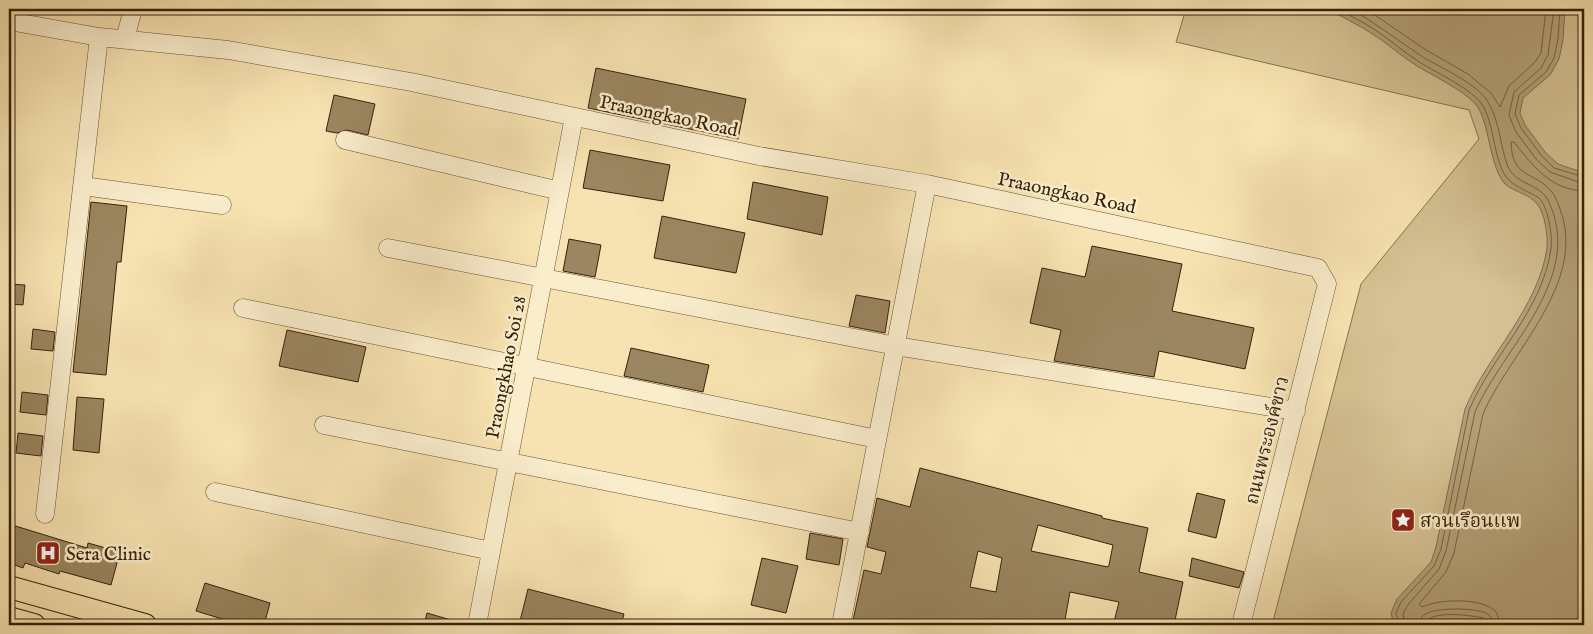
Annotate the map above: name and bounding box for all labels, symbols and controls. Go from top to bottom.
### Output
street label: Praaongkao Road [597,91,741,144]
street label: Praaongkao Road [995,168,1139,221]
street label: Praongkhao Soi 28 [481,294,533,441]
street label: ถนนพระองค์ขาว [1239,374,1295,507]
place icon: สวนเรึอนเเพ [1390,507,1416,533]
place label: สวนเรึอนเเพ [1420,510,1520,534]
hospital icon: Sera Clinic [35,540,61,566]
place label: Sera Clinic [66,543,151,567]

